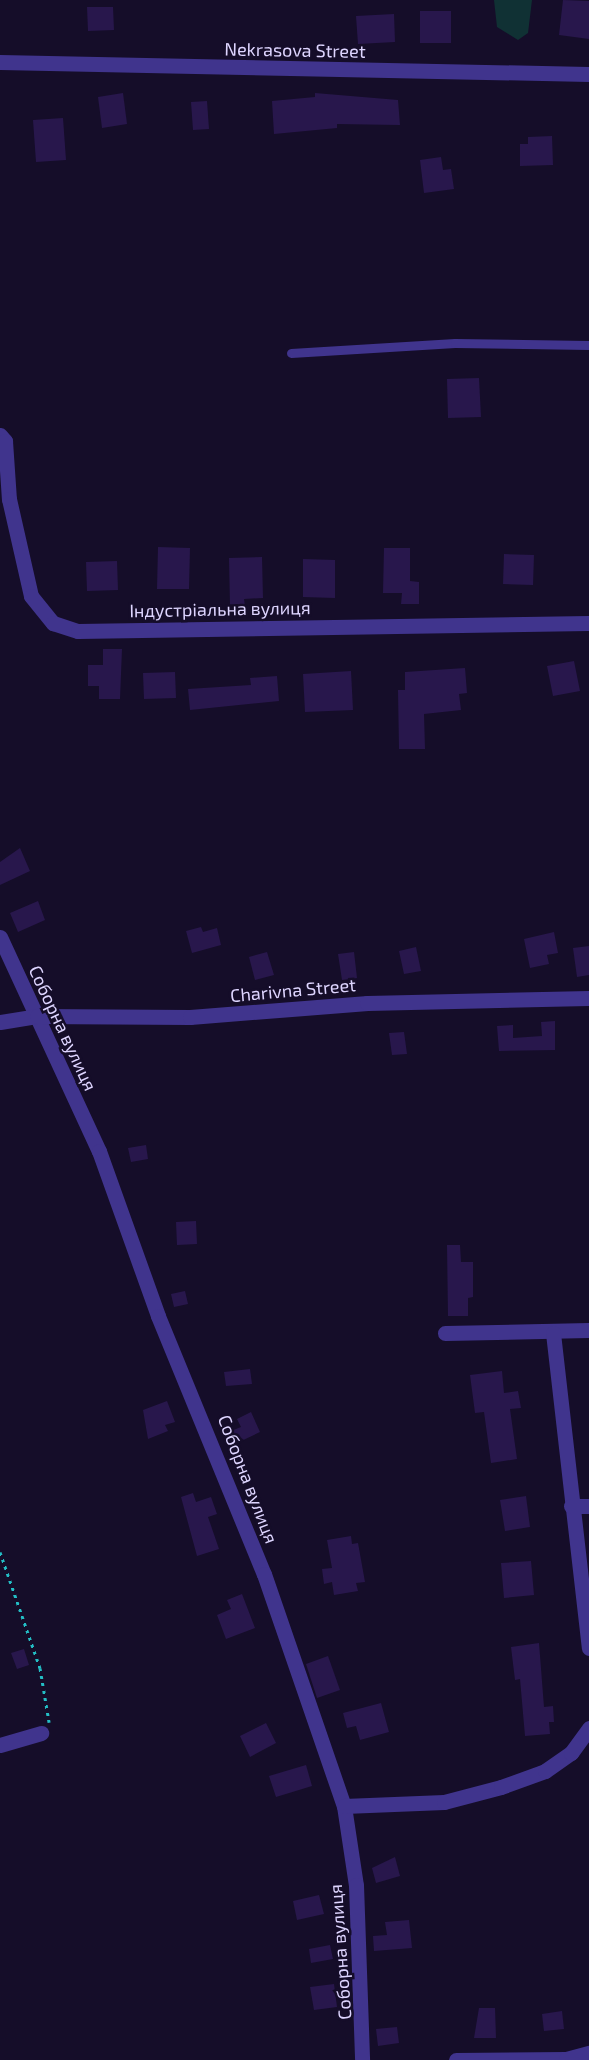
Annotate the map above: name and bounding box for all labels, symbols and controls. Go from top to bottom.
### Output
street label: Nekrasova Street [224,38,366,62]
street label: Індустріальна вулиця [129,597,311,621]
street label: Соборна вулиця [24,962,102,1094]
street label: Charivna Street [229,974,357,1006]
street label: Соборна вулиця [214,1412,282,1546]
street label: Соборна вулиця [324,1883,356,2021]

